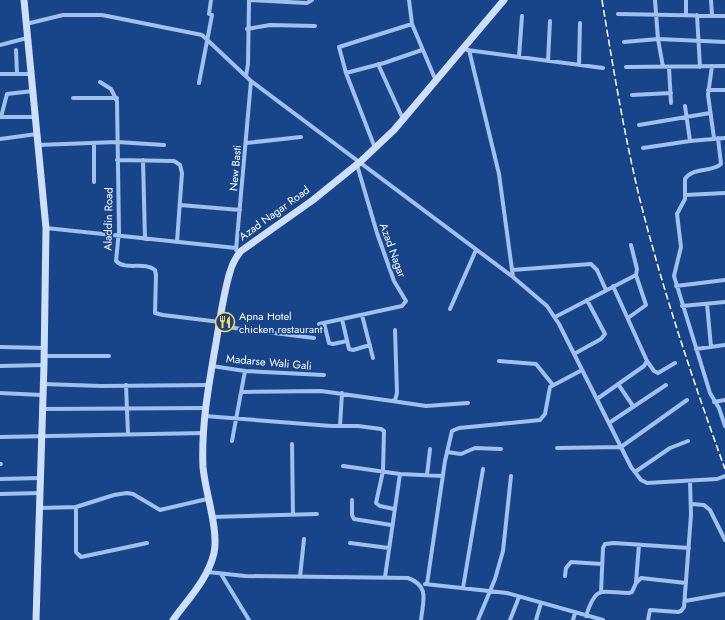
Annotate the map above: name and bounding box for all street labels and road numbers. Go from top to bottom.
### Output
street label: New Basti [225,144,245,192]
street label: Azad Nagar Road [235,182,313,244]
street label: Aladdin Road [99,187,117,251]
street label: Azad Nagar [376,221,410,280]
street label: Madarse Wali Gali [226,350,313,374]

